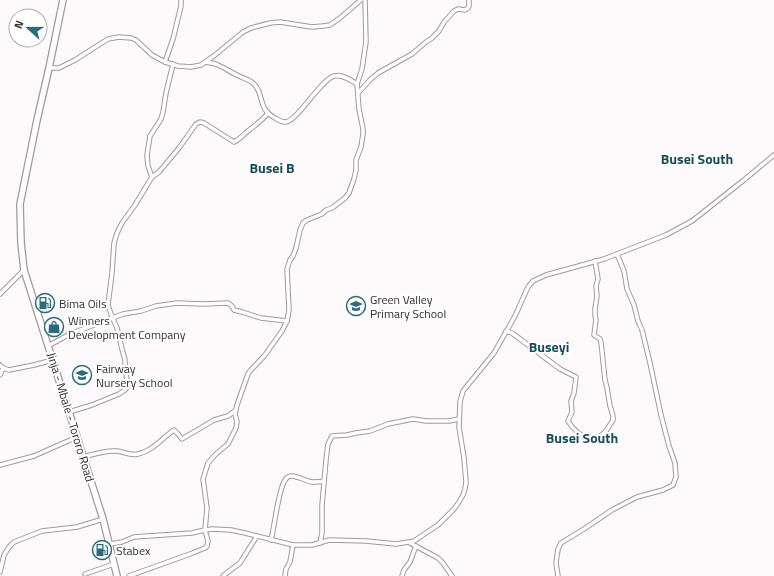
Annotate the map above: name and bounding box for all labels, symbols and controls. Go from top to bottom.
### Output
north arrow [8,8,48,48]
text: N [10,18,27,31]
district label: Busei South [661,148,733,169]
district label: Busei B [249,157,295,178]
place label: Green Valley Primary School [370,290,446,323]
fuel station icon: Bima Oils [34,292,56,314]
place label: Bima Oils [59,294,107,313]
school or university icon: Green Valley Primary School [345,295,367,317]
place label: Winners Development Company [68,311,186,344]
shop icon: Winners Development Company [43,316,65,338]
district label: Buseyi [529,336,569,357]
street label: Jinja - Mbale - Tororo Road [42,350,100,484]
place label: Fairway Nursery School [96,359,173,392]
school or university icon: Fairway Nursery School [71,364,93,386]
district label: Busei South [546,427,618,448]
fuel station icon: Stabex [91,539,113,561]
place label: Stabex [116,541,151,560]

